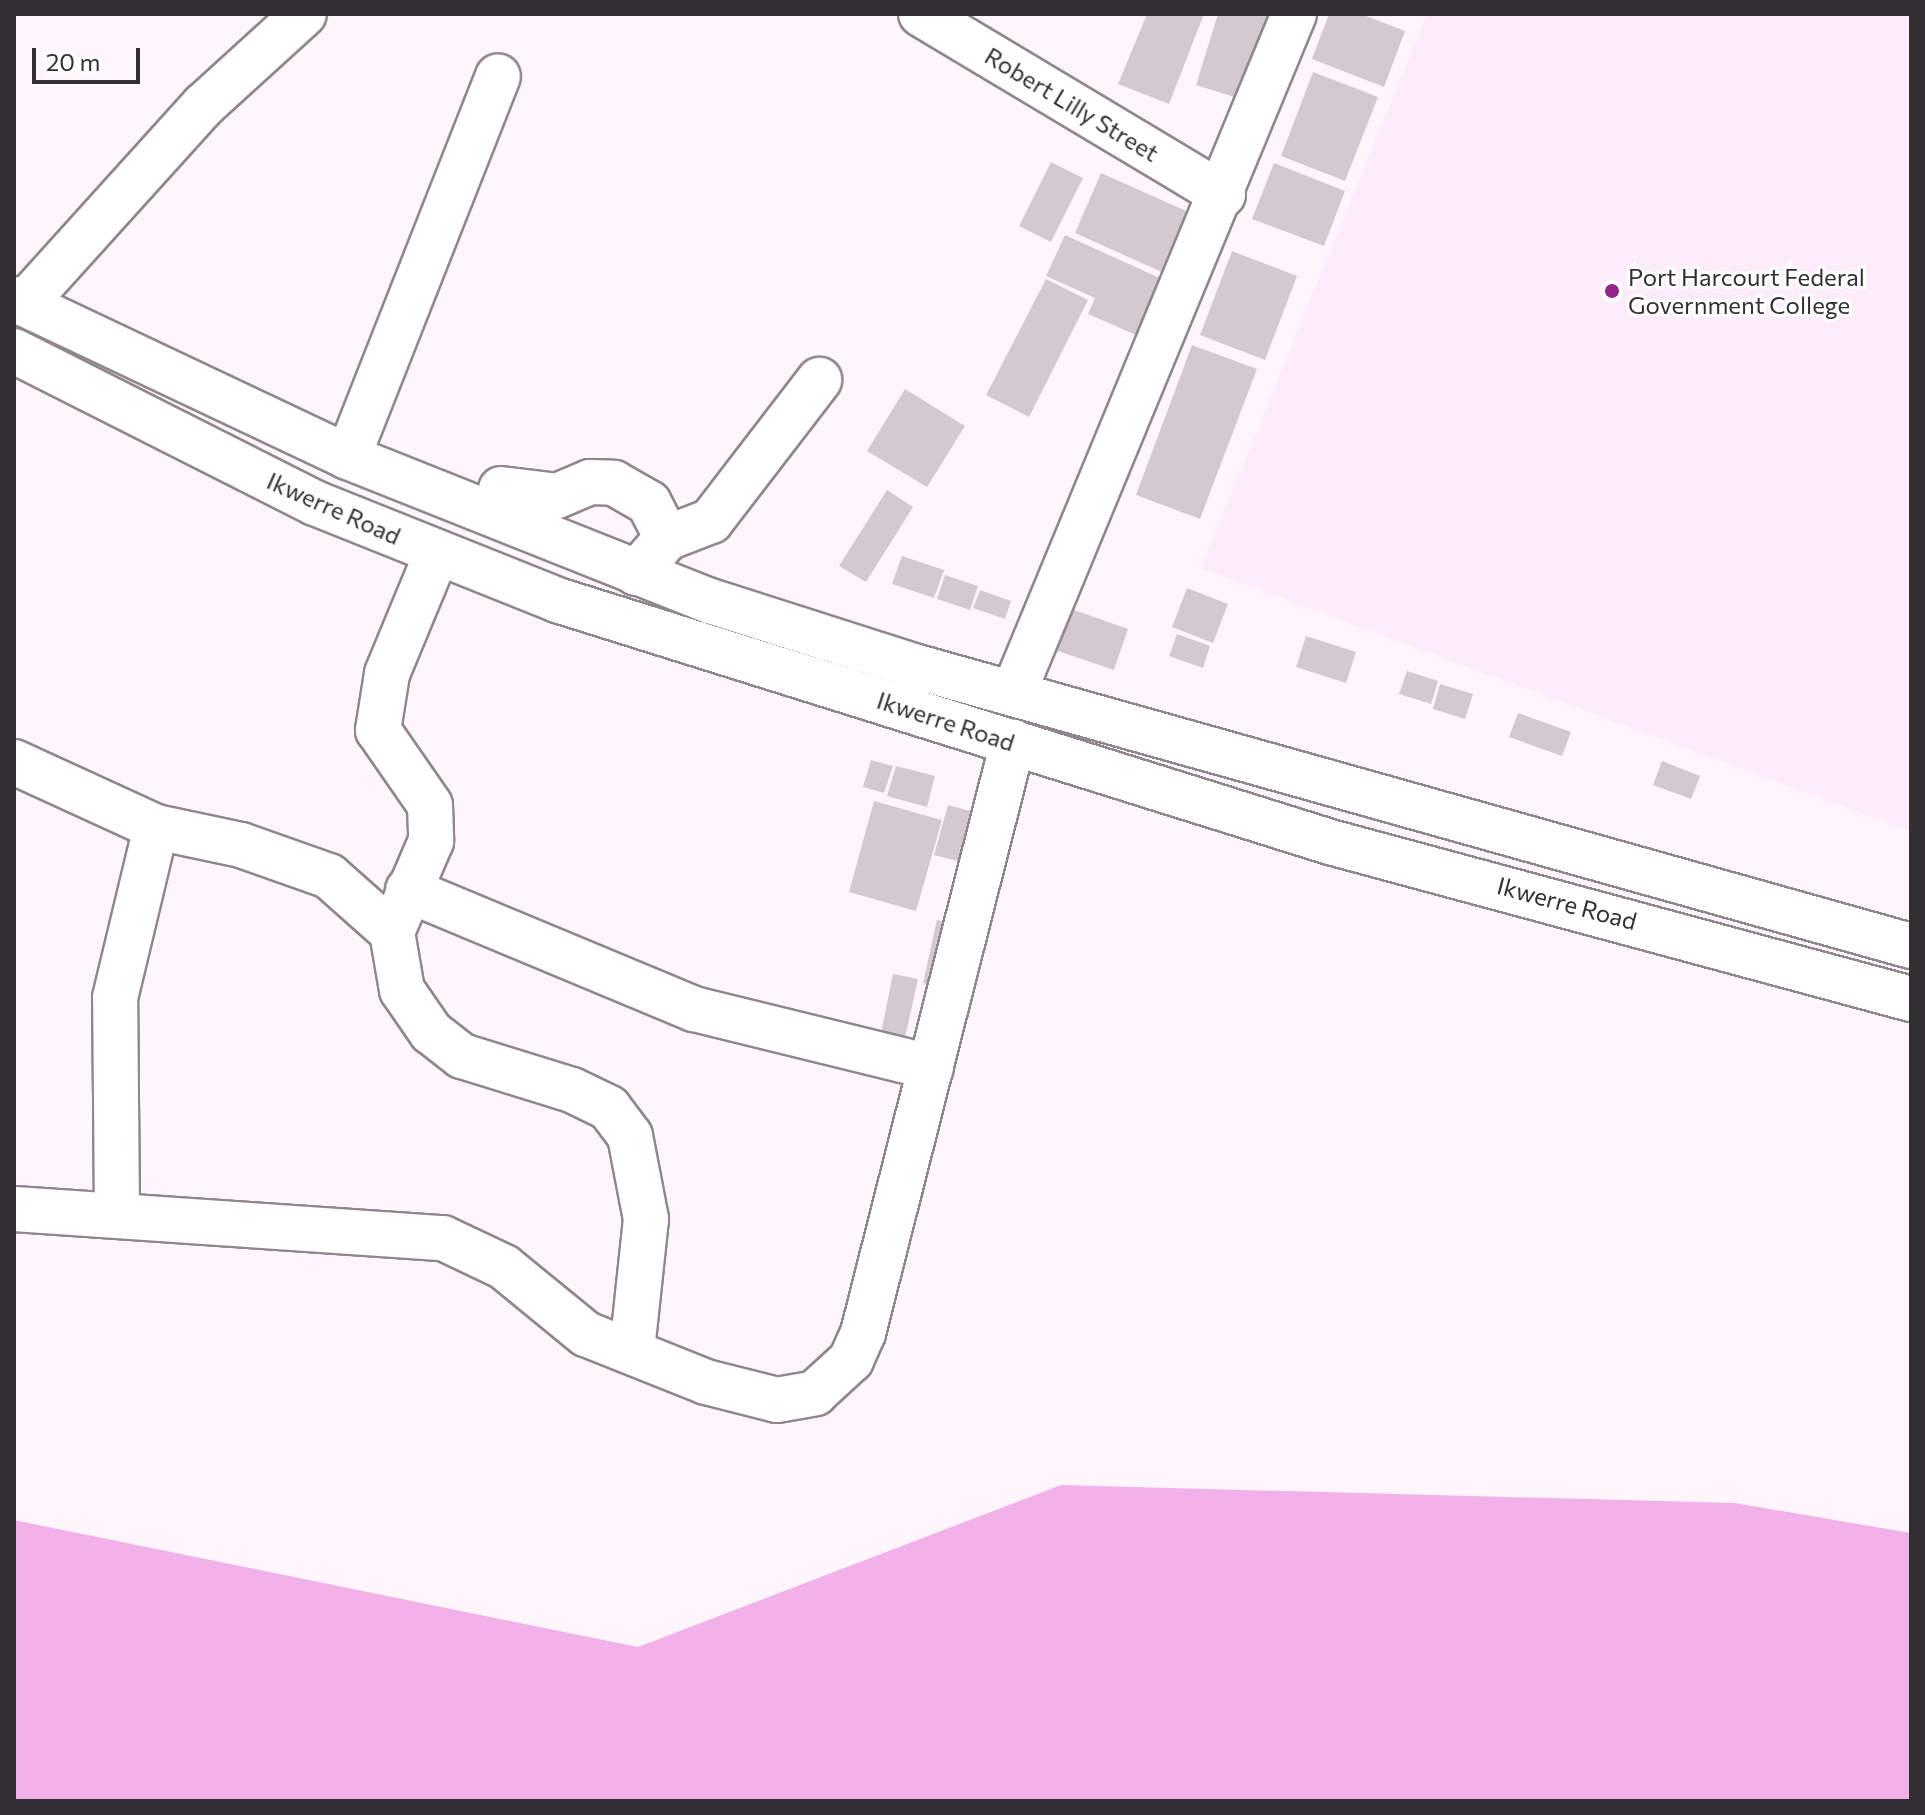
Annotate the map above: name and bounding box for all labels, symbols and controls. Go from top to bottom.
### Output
scale bar [36,32,144,82]
street label: Robert Lilly Street [980,41,1164,167]
text: 20 m [46,47,100,76]
place label: Port Harcourt Federal Government College [1628,263,1865,319]
marker: Port Harcourt Federal Government College [1603,282,1621,300]
street label: Ikwerre Road [263,466,405,550]
street label: Ikwerre Road [873,685,1019,757]
street label: Ikwerre Road [1494,871,1640,935]

